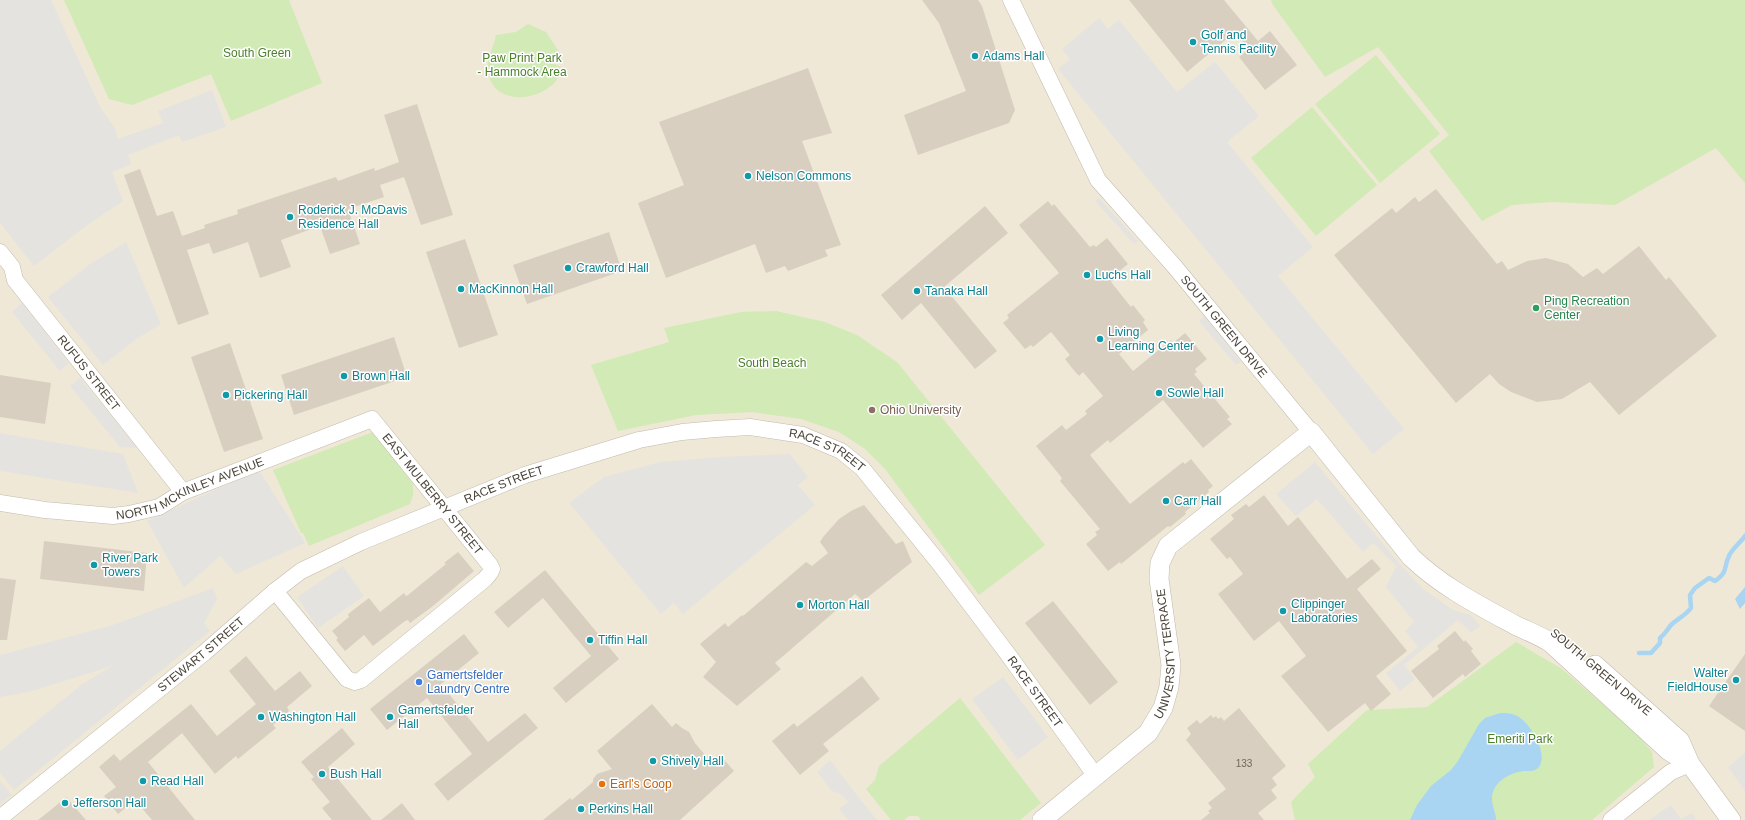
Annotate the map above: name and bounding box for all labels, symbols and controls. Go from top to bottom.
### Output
place label: Golf and Tennis Facility [1201,28,1276,56]
marker: Golf and Tennis Facility [1188,37,1198,47]
park label: South Green [223,46,291,60]
place label: Adams Hall [983,49,1044,63]
park label: Paw Print Park - Hammock Area [477,51,567,79]
marker: Adams Hall [970,51,980,61]
place label: Nelson Commons [756,169,851,183]
marker: Nelson Commons [743,171,753,181]
place label: Roderick J. McDavis Residence Hall [298,203,407,231]
marker: Roderick J. McDavis Residence Hall [285,212,295,222]
place label: Crawford Hall [576,261,649,275]
marker: Crawford Hall [563,263,573,273]
place label: Luchs Hall [1095,268,1151,282]
marker: Luchs Hall [1082,270,1092,280]
street label: SOUTH GREEN DRIVE [1178,272,1270,380]
place label: MacKinnon Hall [469,282,553,296]
marker: MacKinnon Hall [456,284,466,294]
place label: Tanaka Hall [925,284,988,298]
marker: Tanaka Hall [912,286,922,296]
place label: Ping Recreation Center [1544,294,1629,322]
marker: Ping Recreation Center [1531,303,1541,313]
place label: Living Learning Center [1108,325,1194,353]
street label: RUFUS STREET [54,332,123,414]
marker: Living Learning Center [1095,334,1105,344]
park label: South Beach [738,356,806,370]
place label: Brown Hall [352,369,410,383]
marker: Brown Hall [339,371,349,381]
place label: Sowle Hall [1167,386,1224,400]
place label: Pickering Hall [234,388,307,402]
marker: Sowle Hall [1154,388,1164,398]
marker: Pickering Hall [221,390,231,400]
place label: Ohio University [880,403,961,417]
marker: Ohio University [867,405,877,415]
street label: RACE STREET [788,426,868,475]
street label: EAST MULBERRY STREET [379,431,486,558]
street label: NORTH MCKINLEY AVENUE [115,454,266,523]
street label: RACE STREET [462,463,546,506]
place label: Carr Hall [1174,494,1221,508]
marker: Carr Hall [1161,496,1171,506]
place label: River Park Towers [102,551,159,579]
marker: River Park Towers [89,560,99,570]
street label: UNIVERSITY TERRACE [1151,588,1178,721]
place label: Clippinger Laboratories [1291,597,1358,625]
place label: Morton Hall [808,598,869,612]
marker: Morton Hall [795,600,805,610]
marker: Clippinger Laboratories [1278,606,1288,616]
street label: STEWART STREET [155,614,247,695]
street label: SOUTH GREEN DRIVE [1547,625,1655,719]
place label: Tiffin Hall [598,633,647,647]
marker: Tiffin Hall [585,635,595,645]
street label: RACE STREET [1005,653,1066,730]
place label: Walter FieldHouse [1667,666,1728,694]
place label: Gamertsfelder Laundry Centre [427,668,510,696]
marker: Walter FieldHouse [1731,675,1741,685]
marker: Gamertsfelder Laundry Centre [414,677,424,687]
place label: Gamertsfelder Hall [398,703,474,731]
place label: Washington Hall [269,710,356,724]
marker: Washington Hall [256,712,266,722]
marker: Gamertsfelder Hall [385,712,395,722]
park label: Emeriti Park [1487,732,1554,746]
place label: Shively Hall [661,754,724,768]
marker: Shively Hall [648,756,658,766]
house number: 133 [1236,758,1253,769]
place label: Bush Hall [330,767,381,781]
marker: Bush Hall [317,769,327,779]
place label: Read Hall [151,774,204,788]
marker: Read Hall [138,776,148,786]
place label: Earl's Coop [610,777,672,791]
marker: Earl's Coop [597,779,607,789]
place label: Jefferson Hall [73,796,146,810]
marker: Jefferson Hall [60,798,70,808]
place label: Perkins Hall [589,802,653,816]
marker: Perkins Hall [576,804,586,814]

